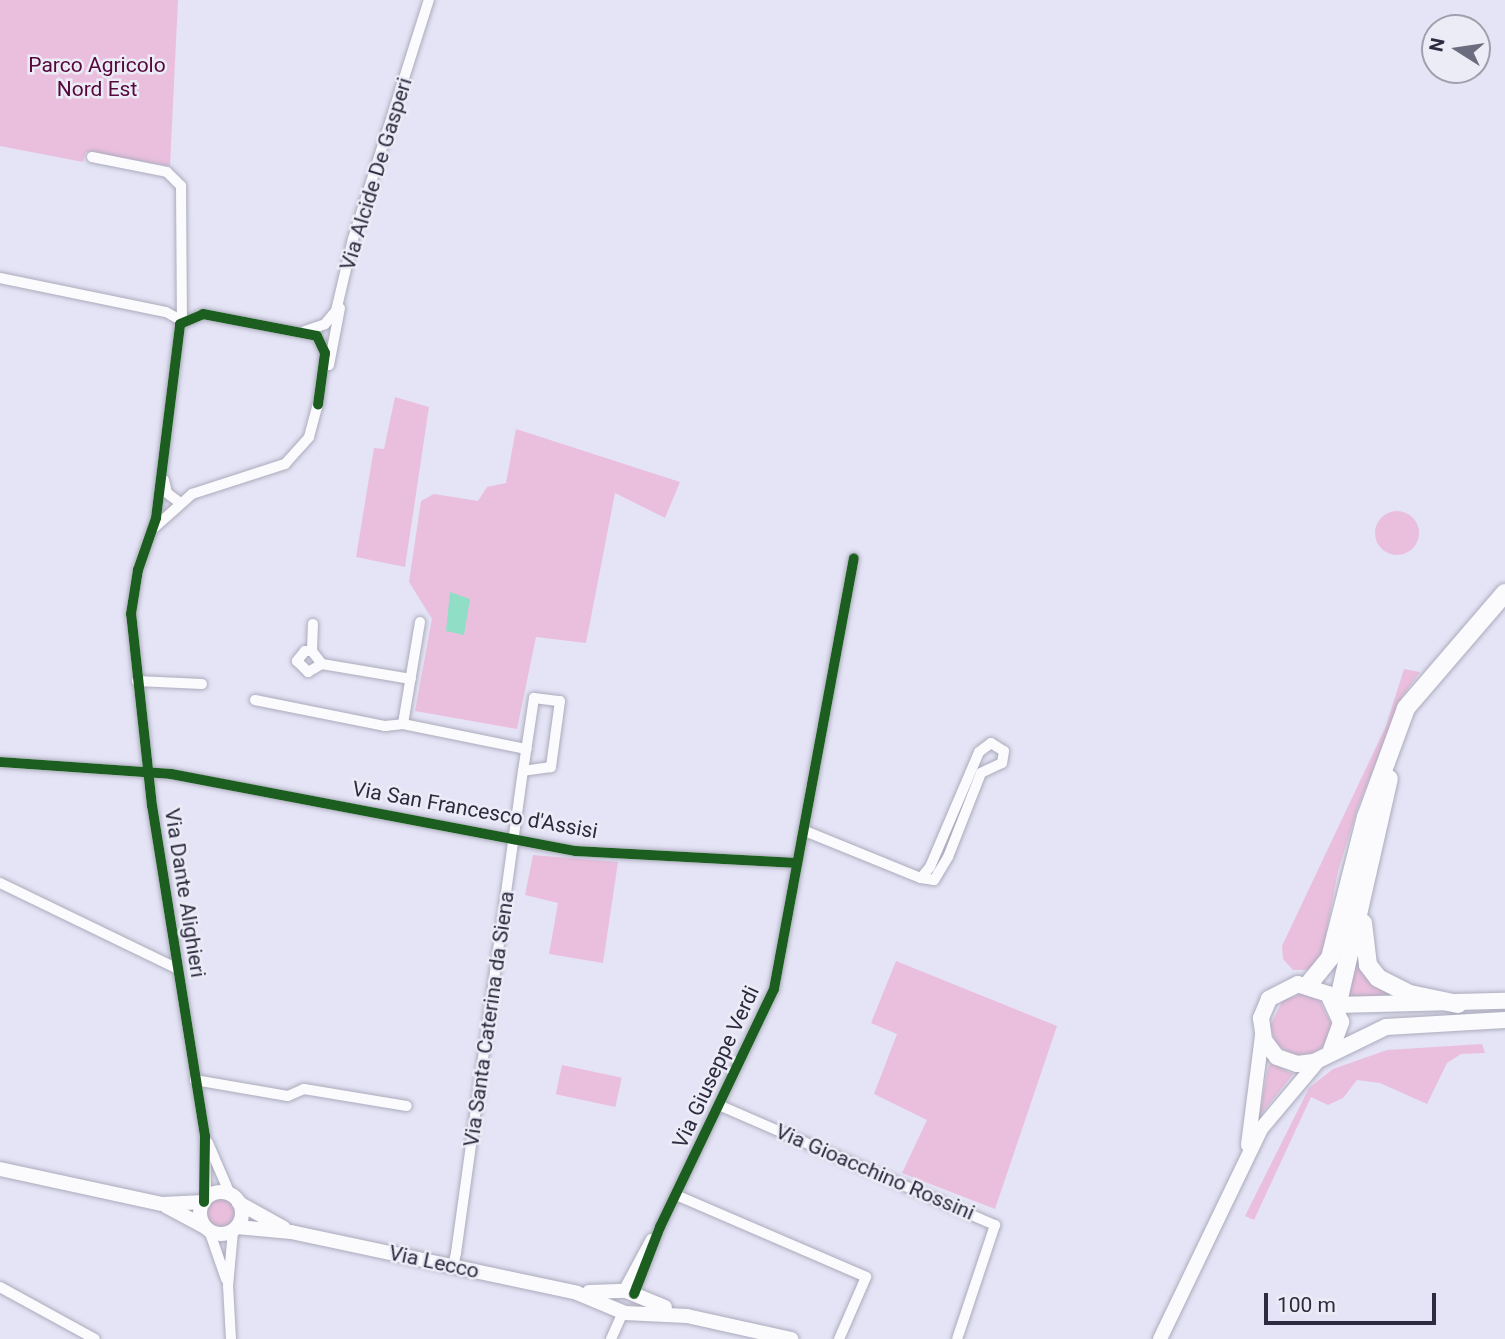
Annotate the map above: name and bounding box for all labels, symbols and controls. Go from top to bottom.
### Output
north arrow [1421,14,1491,84]
text: N [1424,36,1450,54]
park label: Parco Agricolo Nord Est [28,52,166,102]
street label: Via Alcide De Gasperi [335,75,417,273]
street label: Via San Francesco d'Assisi [350,776,600,844]
street label: Via Dante Alighieri [159,807,211,979]
street label: Via Santa Caterina da Siena [459,890,519,1148]
street label: Via Giuseppe Verdi [667,982,765,1152]
street label: Via Gioacchino Rossini [772,1119,978,1225]
street label: Via Lecco [387,1240,481,1284]
scale bar [1267,1280,1438,1324]
text: 100 m [1277,1293,1336,1317]

